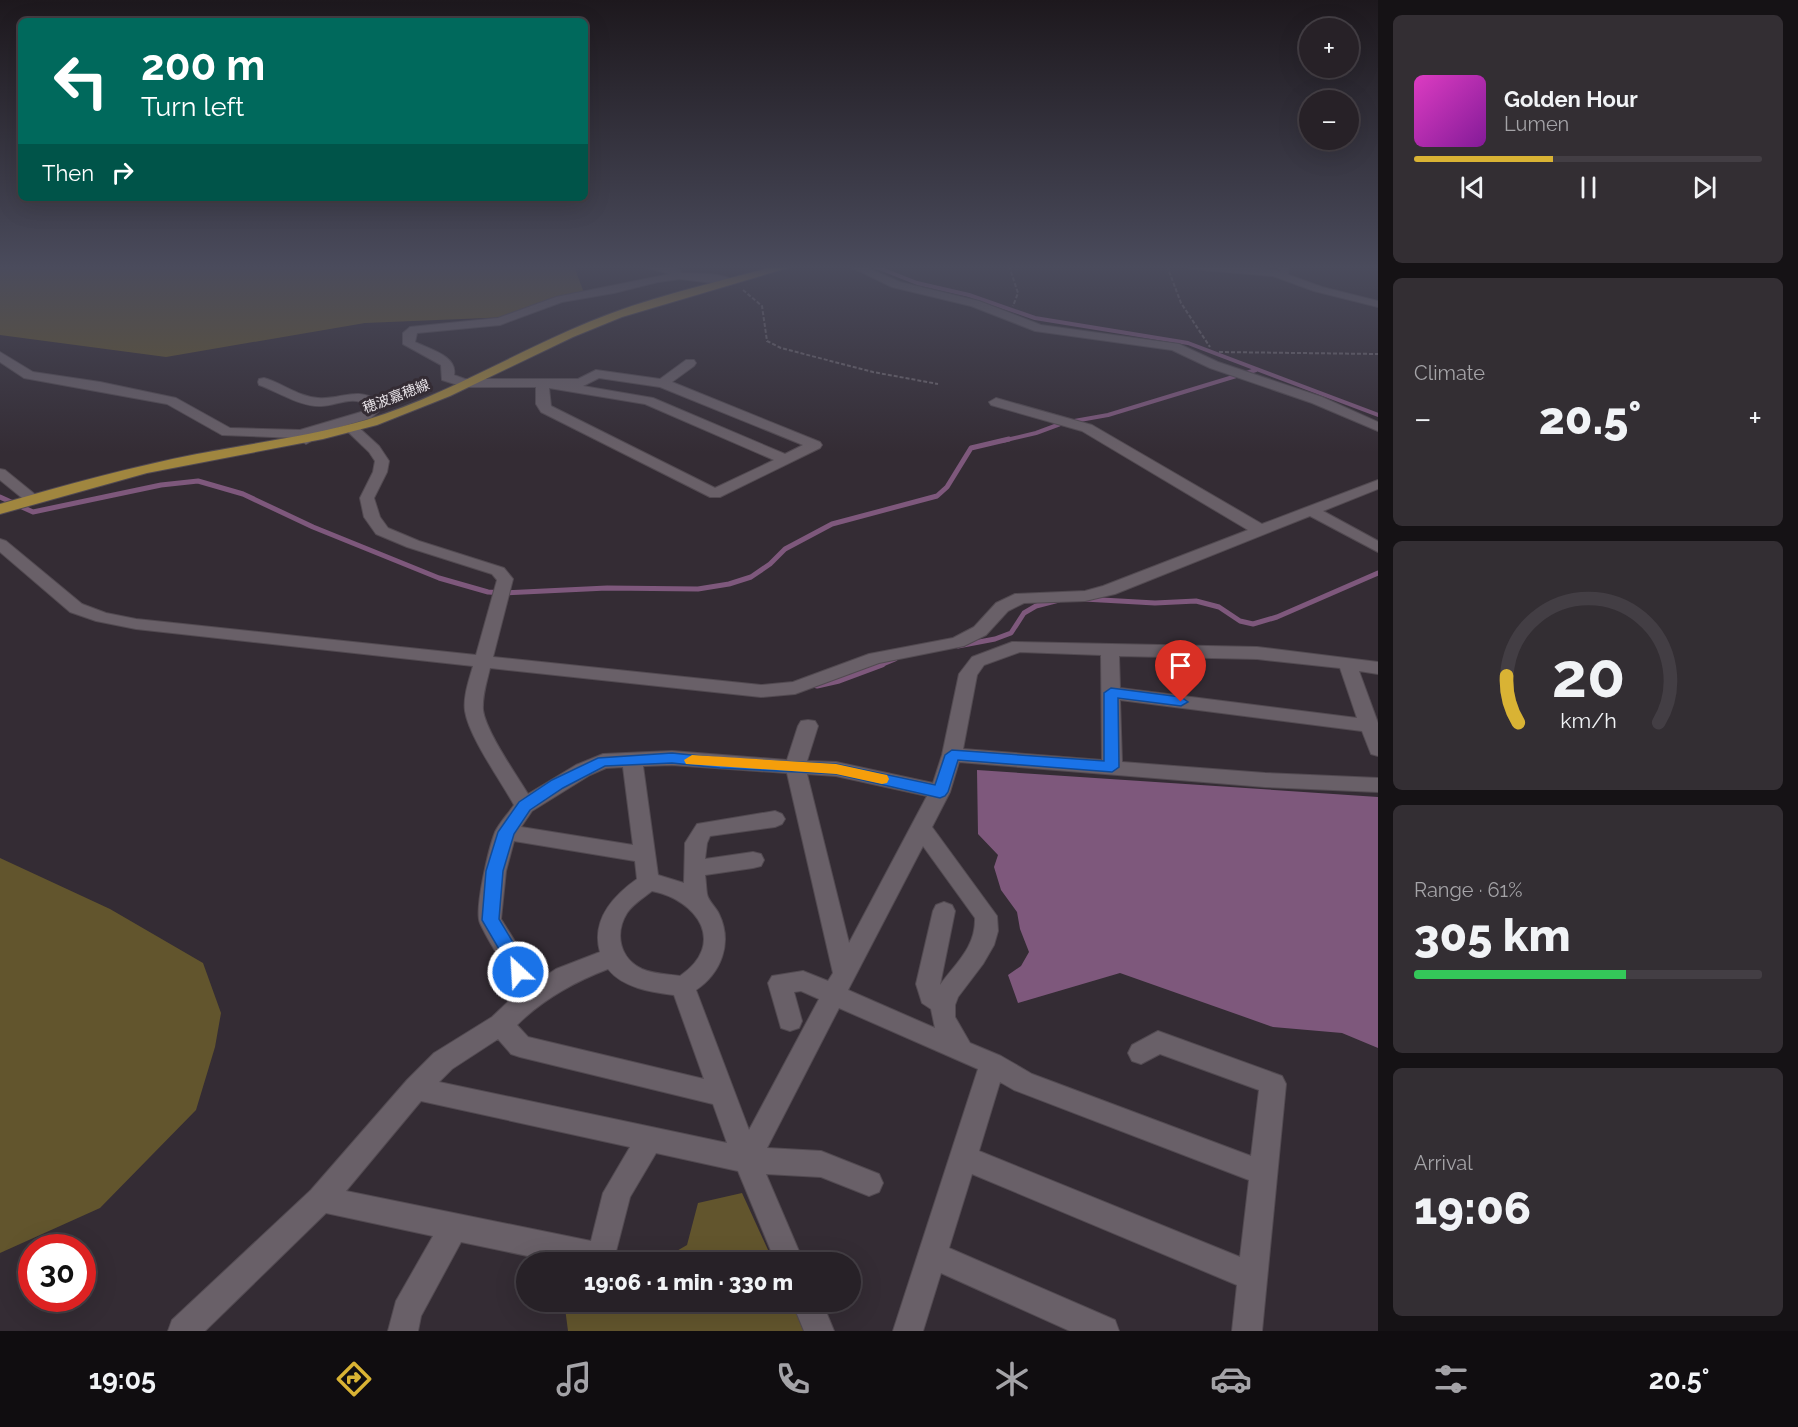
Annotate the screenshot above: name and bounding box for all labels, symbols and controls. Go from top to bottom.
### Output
map controls [1299,18,1359,150]
button: + [1299,18,1359,78]
text: 200 m [141,41,265,90]
icon: left [42,42,120,120]
text: Golden Hour [1504,86,1638,112]
button: − [1299,90,1359,150]
text: Turn left [141,91,244,122]
text: Lumen [1504,112,1569,136]
icon: right [106,156,139,189]
text: Then [42,160,94,186]
icon: previous [1456,171,1489,204]
icon: pause [1572,171,1605,204]
icon: next [1688,171,1721,204]
text: Climate [1414,361,1485,385]
street label: 穂波嘉穂線 [360,376,432,416]
text: 20.5° [1539,392,1641,445]
text: − [1414,399,1432,438]
text: + [1748,399,1762,438]
text: 20 [1551,638,1625,712]
pin [1155,640,1206,702]
icon: arrive [1164,649,1197,682]
text: km/h [1560,708,1616,733]
text: Range · 61% [1414,878,1522,902]
text: 305 km [1414,909,1571,962]
position arrow [486,940,550,1004]
text: Arrival [1414,1151,1473,1175]
text: 19:06 [1414,1182,1531,1235]
speed limit sign: 30 [18,1234,96,1312]
text: 19:06 · 1 min · 330 m [584,1269,793,1295]
icon: directions [333,1358,375,1400]
icon: music [553,1358,595,1400]
icon: phone [772,1358,814,1400]
icon: climate [991,1358,1033,1400]
icon: car [1210,1358,1252,1400]
icon: filters [1430,1358,1472,1400]
text: 19:05 [89,1364,156,1395]
text: 20.5° [1649,1364,1709,1395]

